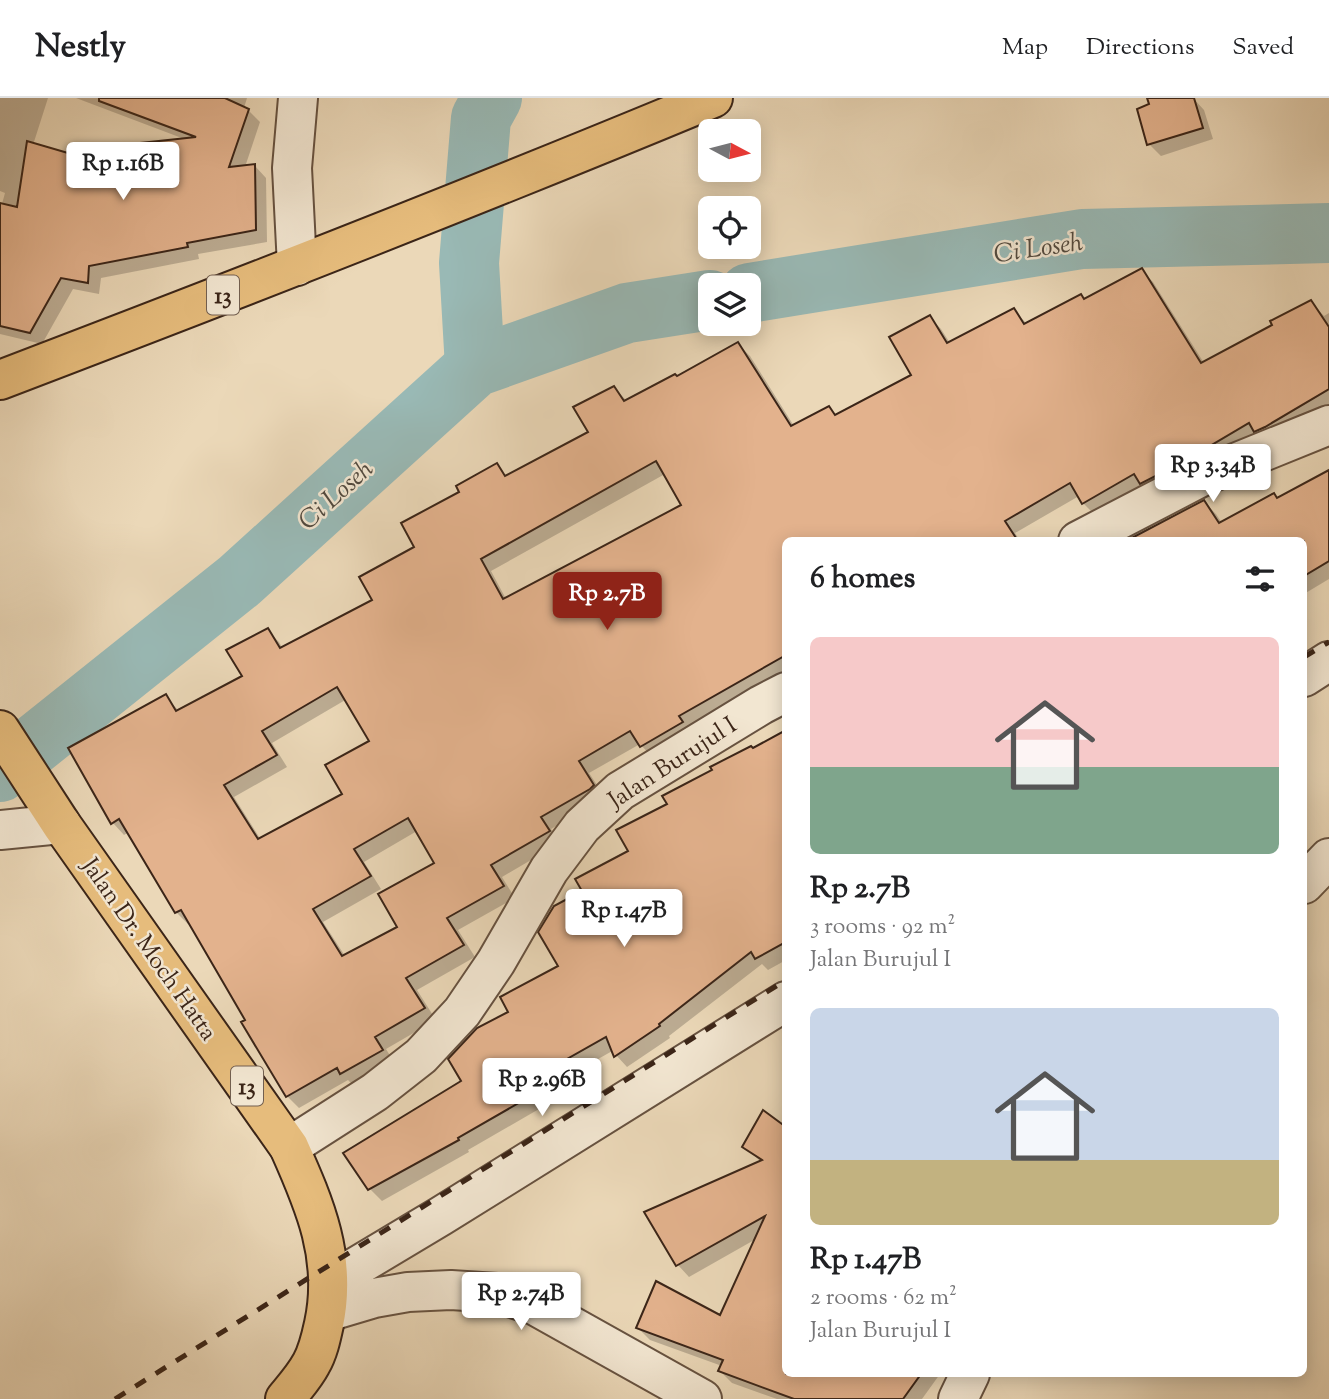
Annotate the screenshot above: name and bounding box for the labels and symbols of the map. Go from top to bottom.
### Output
north arrow [698,119,761,182]
pin: Rp 1.16B [51,142,195,202]
water label: Ci Loseh [991,225,1086,274]
road number: 13 [207,276,239,314]
pin: Rp 3.34B [1141,444,1285,504]
water label: Ci Loseh [291,452,383,540]
pin: Rp 2.7B [542,573,672,632]
street label: Jalan Burujul I [600,709,744,819]
street label: Jalan Dr. Moch Hatta [71,850,224,1048]
pin: Rp 1.47B [552,890,696,949]
pin: Rp 2.96B [470,1058,614,1118]
road number: 13 [231,1066,263,1105]
pin: Rp 2.74B [449,1272,593,1332]

